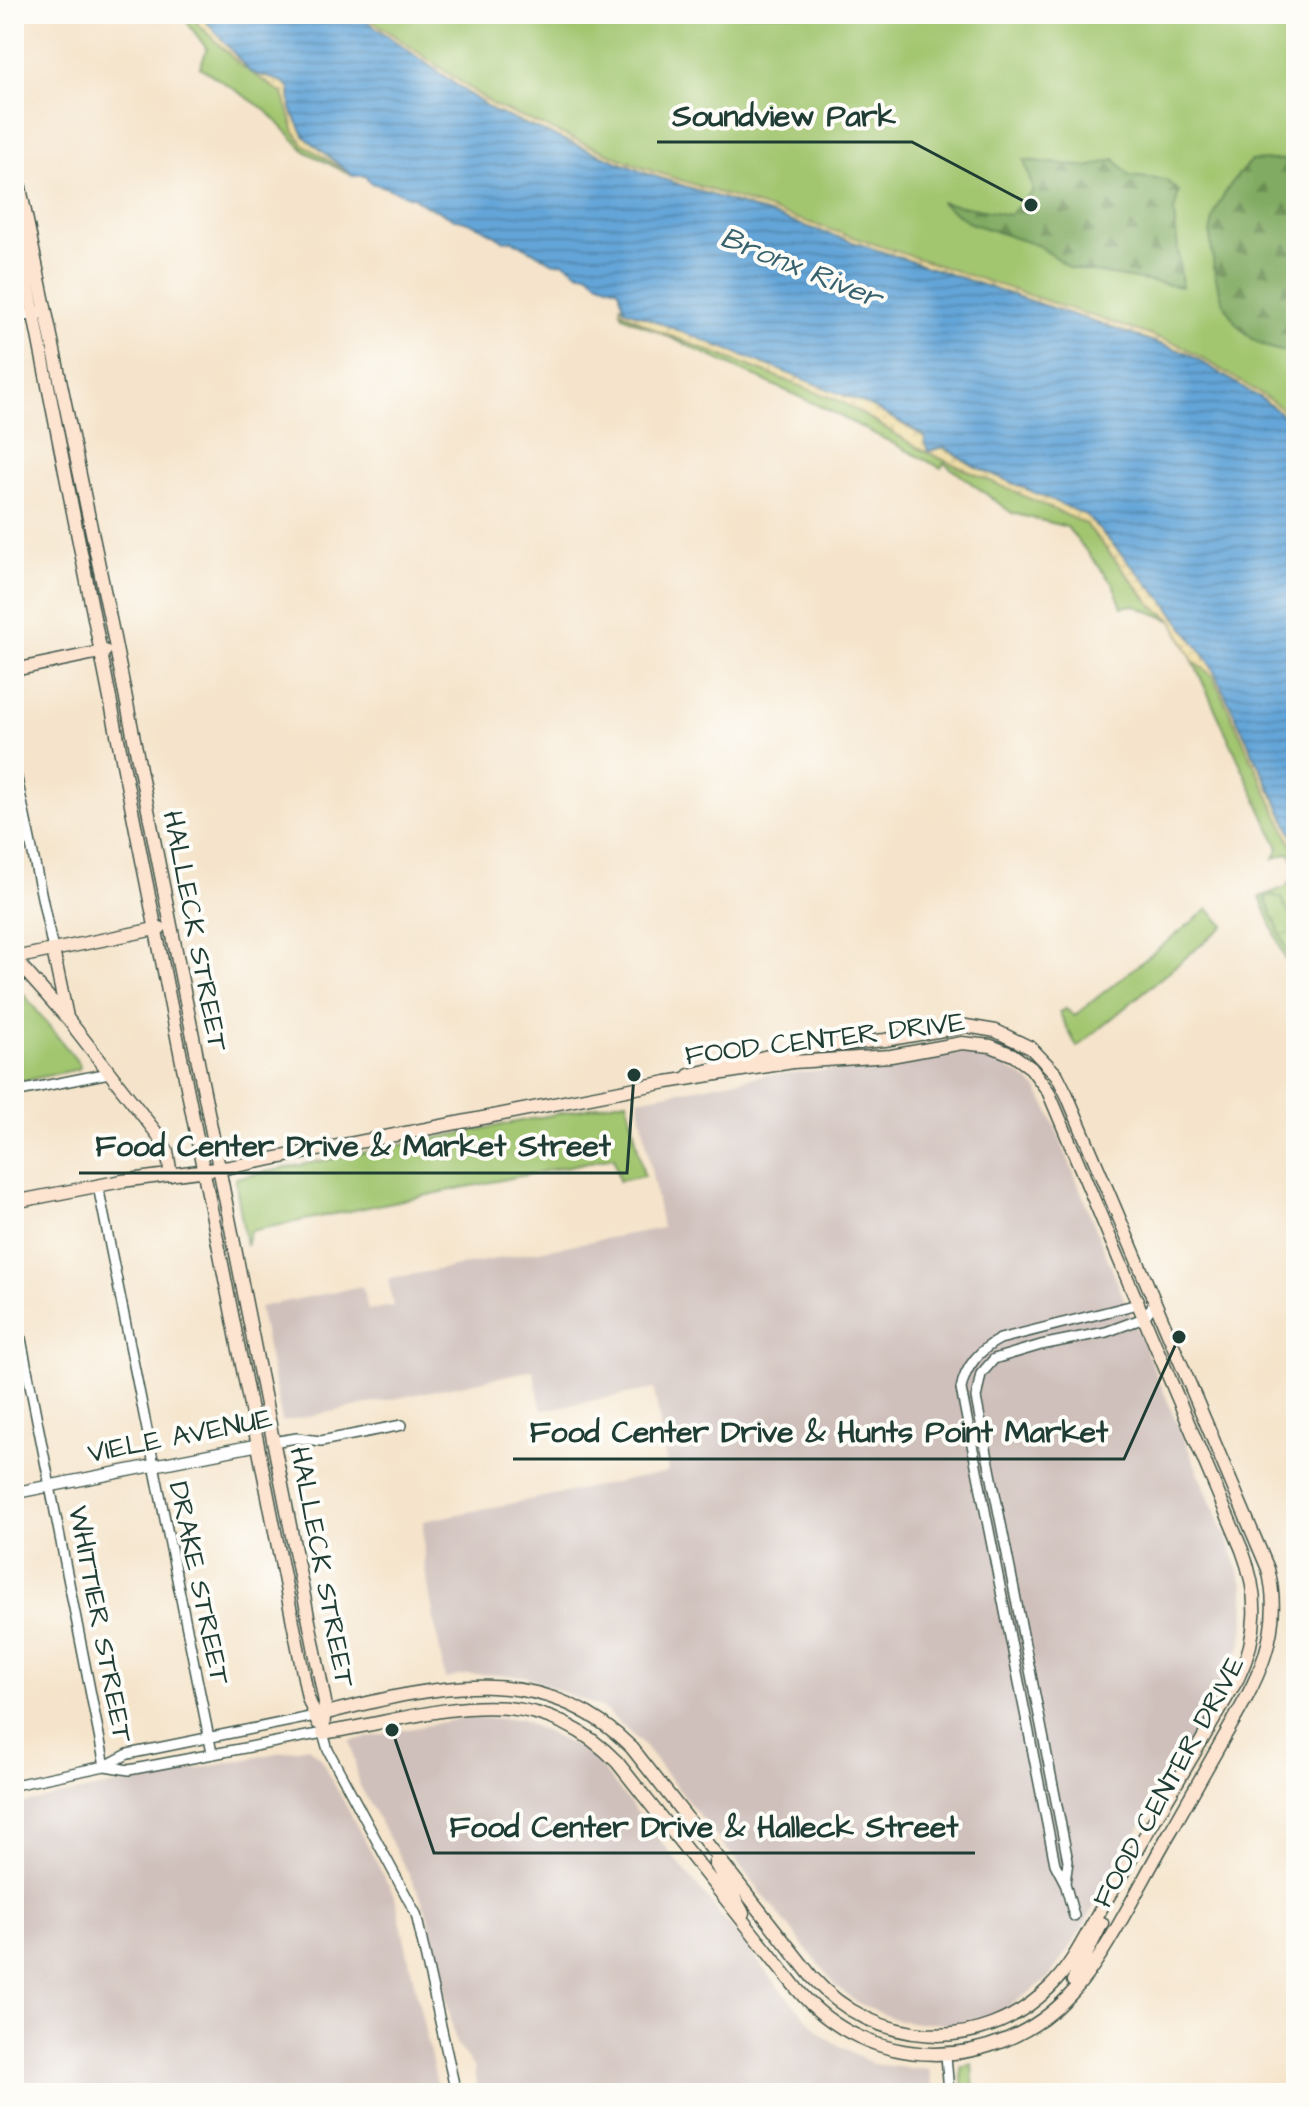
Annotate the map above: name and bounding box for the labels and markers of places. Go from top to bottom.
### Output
callout: Soundview Park [657,88,912,142]
callout: Food Center Drive & Market Street [79,1119,627,1173]
callout: Food Center Drive & Hunts Point Market [513,1405,1124,1459]
callout: Food Center Drive & Halleck Street [434,1799,975,1853]

